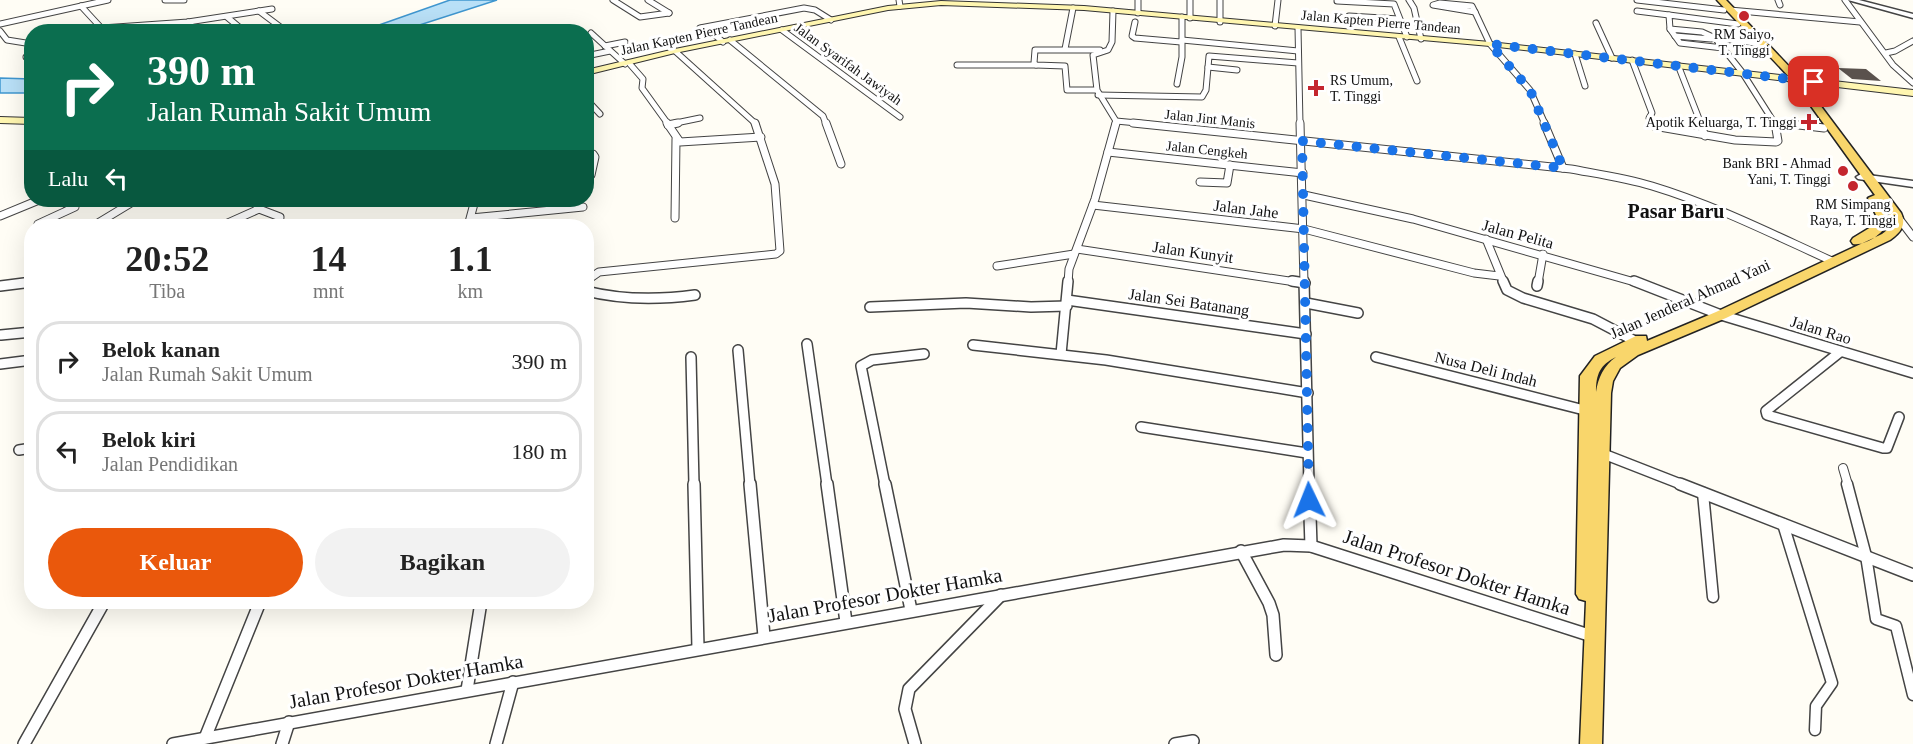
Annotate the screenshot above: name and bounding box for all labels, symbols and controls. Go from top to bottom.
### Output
street label: Jalan Kapten Pierre Tandean [1301,8,1461,36]
marker: RM Saiyo, T. Tinggi [1737,9,1751,23]
street label: Jalan Kapten Pierre Tandean [619,10,779,58]
street label: Jalan Syarifah Jawiyah [791,20,905,108]
place label: RM Saiyo, T. Tinggi [1714,27,1774,58]
icon: right [48,48,126,126]
text: 390 m [147,48,256,94]
pin [1788,56,1839,107]
icon: arrive [1797,65,1830,98]
place label: RS Umum, T. Tinggi [1330,73,1393,104]
marker: RS Umum, T. Tinggi [1307,79,1325,97]
text: Jalan Rumah Sakit Umum [147,97,431,127]
street label: Jalan Jint Manis [1164,107,1256,131]
place label: Apotik Keluarga, T. Tinggi [1646,115,1797,130]
marker: Apotik Keluarga, T. Tinggi [1802,115,1816,129]
street label: Jalan Cengkeh [1165,138,1249,162]
place label: Bank BRI - Ahmad Yani, T. Tinggi [1723,156,1831,187]
icon: left [100,162,133,195]
marker: Bank BRI - Ahmad Yani, T. Tinggi [1836,164,1850,178]
text: Lalu [48,166,88,191]
marker: RM Simpang Raya, T. Tinggi [1846,179,1860,193]
street label: Jalan Jahe [1213,197,1279,221]
place label: RM Simpang Raya, T. Tinggi [1810,197,1896,228]
district label: Pasar Baru [1628,200,1724,222]
street label: Jalan Pelita [1480,216,1556,252]
street label: Jalan Kunyit [1151,238,1235,267]
text: 20:52 [125,239,209,279]
text: 14 [311,239,347,279]
text: 1.1 [448,239,493,279]
street label: Jalan Jenderal Ahmad Yani [1607,256,1773,342]
text: Tiba [149,280,185,302]
text: mnt [313,280,344,302]
text: km [457,280,483,302]
street label: Jalan Sei Batanang [1127,285,1250,320]
street label: Jalan Rao [1789,313,1853,347]
text: Belok kanan [102,337,220,362]
icon: right [51,345,84,378]
street label: Nusa Deli Indah [1433,348,1539,390]
text: 390 m [511,349,567,374]
text: Jalan Rumah Sakit Umum [102,363,313,385]
text: Belok kiri [102,427,196,452]
icon: left [51,435,84,468]
text: 180 m [511,439,567,464]
text: Jalan Pendidikan [102,453,238,475]
position arrow [1277,468,1341,532]
street label: Jalan Profesor Dokter Hamka [1341,525,1573,619]
button: Keluar [48,528,303,597]
button: Bagikan [315,528,570,597]
street label: Jalan Profesor Dokter Hamka [766,564,1004,626]
street label: Jalan Profesor Dokter Hamka [287,650,525,712]

